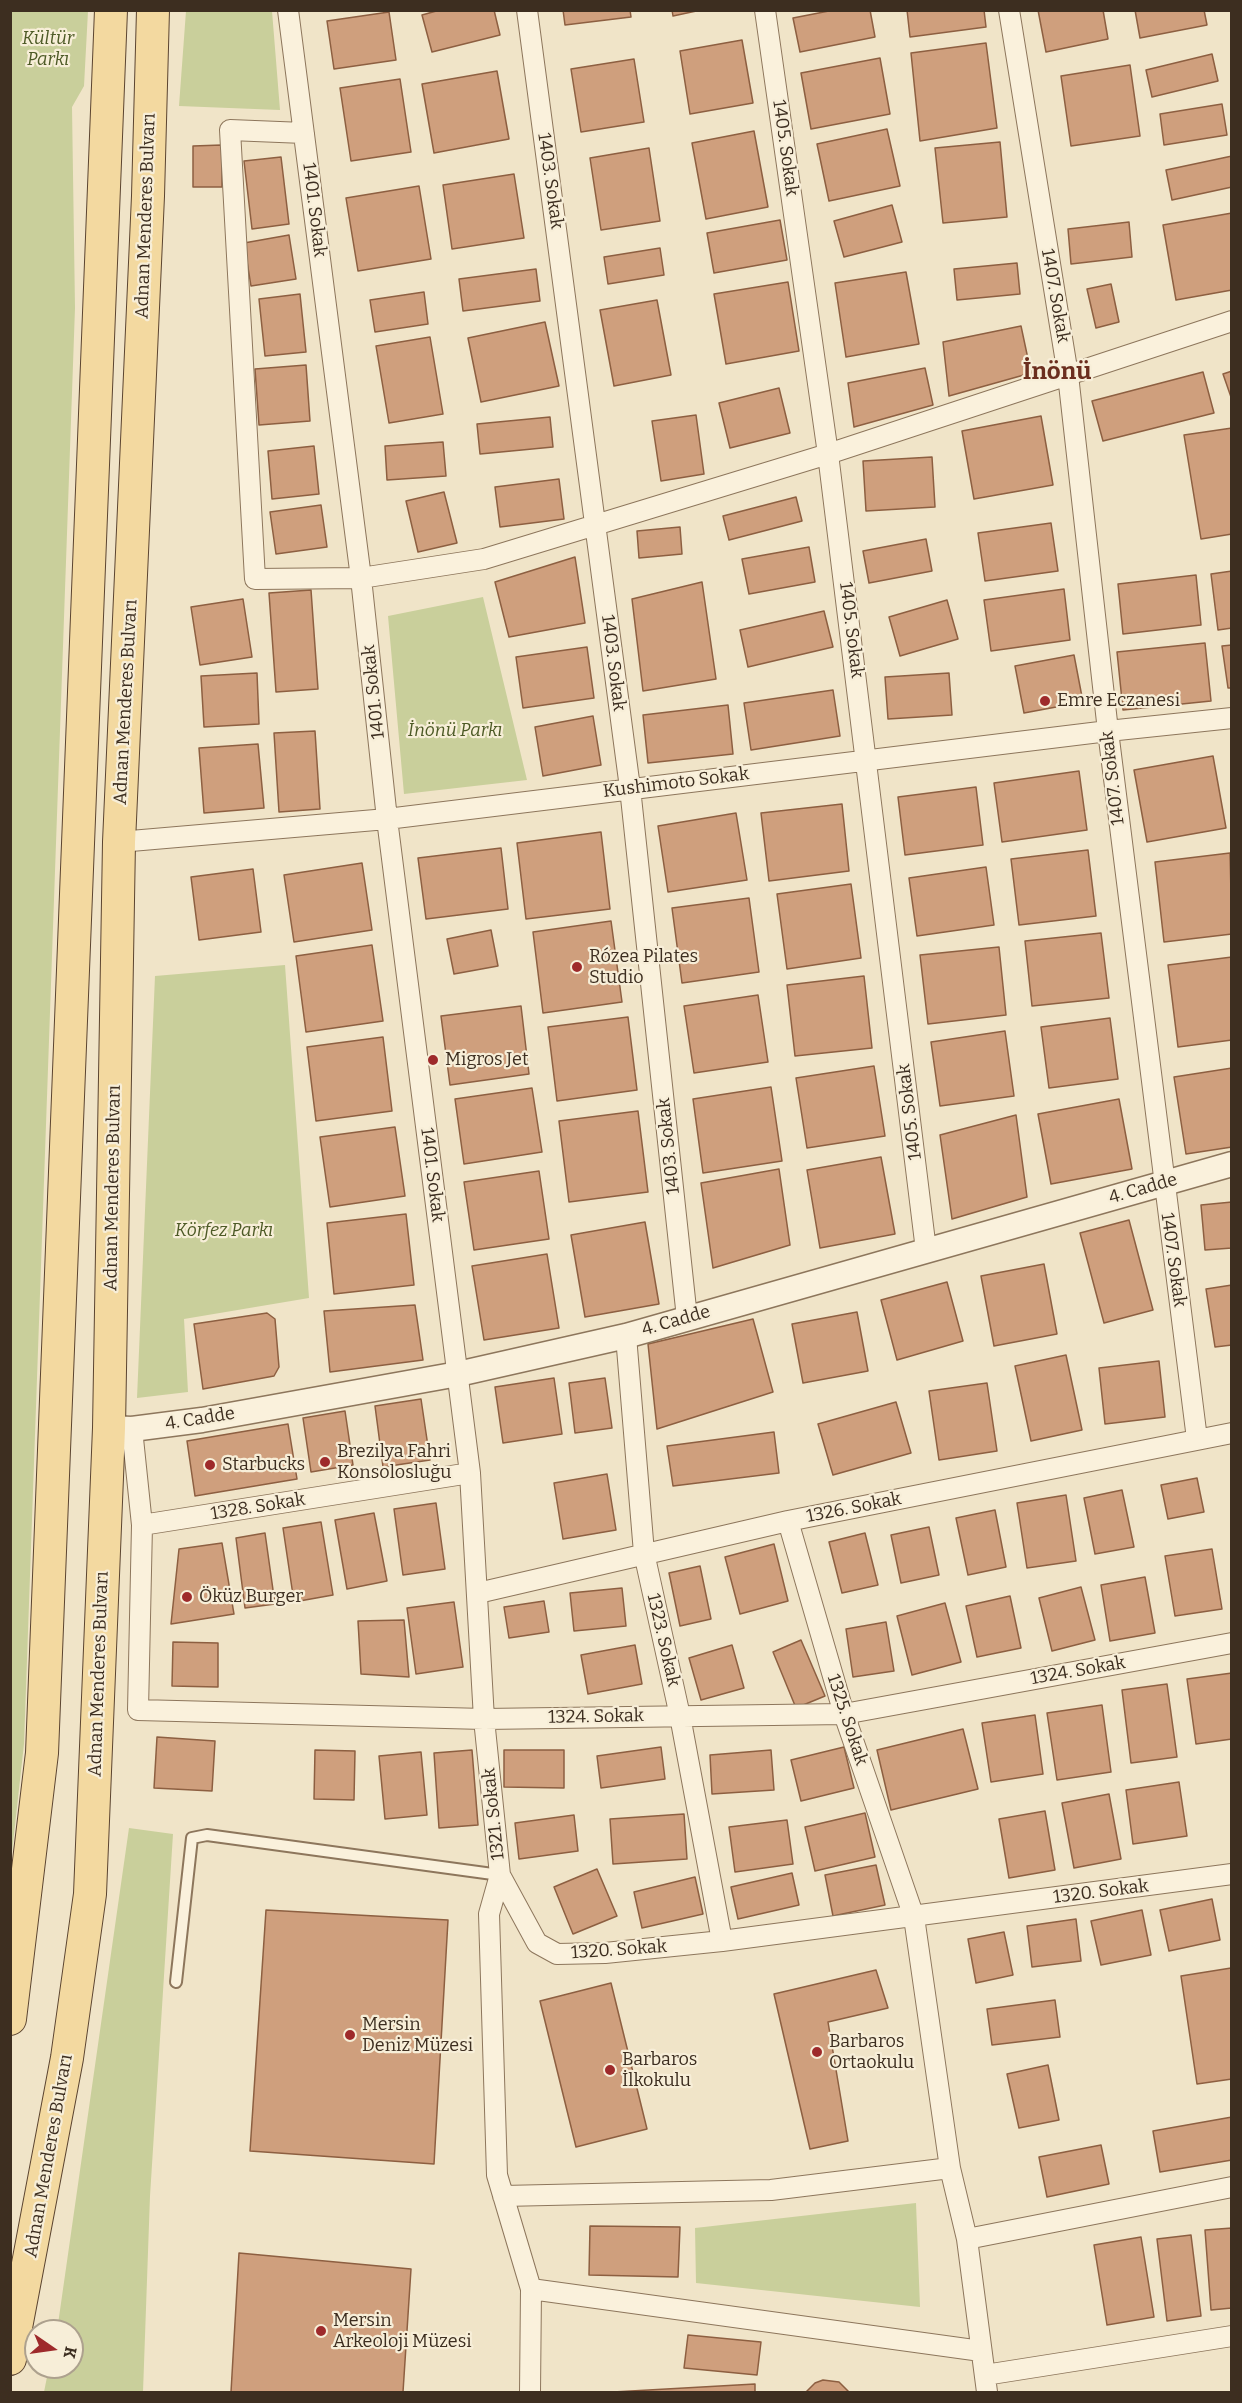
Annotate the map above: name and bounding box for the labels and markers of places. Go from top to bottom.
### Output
place label: Emre Eczanesi [1057,690,1180,712]
marker: Emre Eczanesi [1038,694,1052,708]
place label: Rózea Pilates Studio [589,946,698,988]
marker: Rózea Pilates Studio [570,960,584,974]
place label: Migros Jet [445,1049,528,1071]
marker: Migros Jet [426,1053,440,1067]
place label: Brezilya Fahri Konsolosluğu [337,1441,451,1484]
place label: Starbucks [222,1454,305,1476]
marker: Brezilya Fahri Konsolosluğu [318,1455,332,1469]
marker: Starbucks [203,1458,217,1472]
place label: Öküz Burger [199,1586,303,1608]
marker: Öküz Burger [180,1590,194,1604]
place label: Mersin Deniz Müzesi [362,2014,473,2056]
marker: Mersin Deniz Müzesi [343,2028,357,2042]
place label: Barbaros Ortaokulu [829,2031,914,2074]
marker: Barbaros Ortaokulu [810,2045,824,2059]
place label: Barbaros İlkokulu [622,2049,697,2092]
marker: Barbaros İlkokulu [603,2063,617,2077]
place label: Mersin Arkeoloji Müzesi [333,2310,472,2352]
marker: Mersin Arkeoloji Müzesi [314,2324,328,2338]

